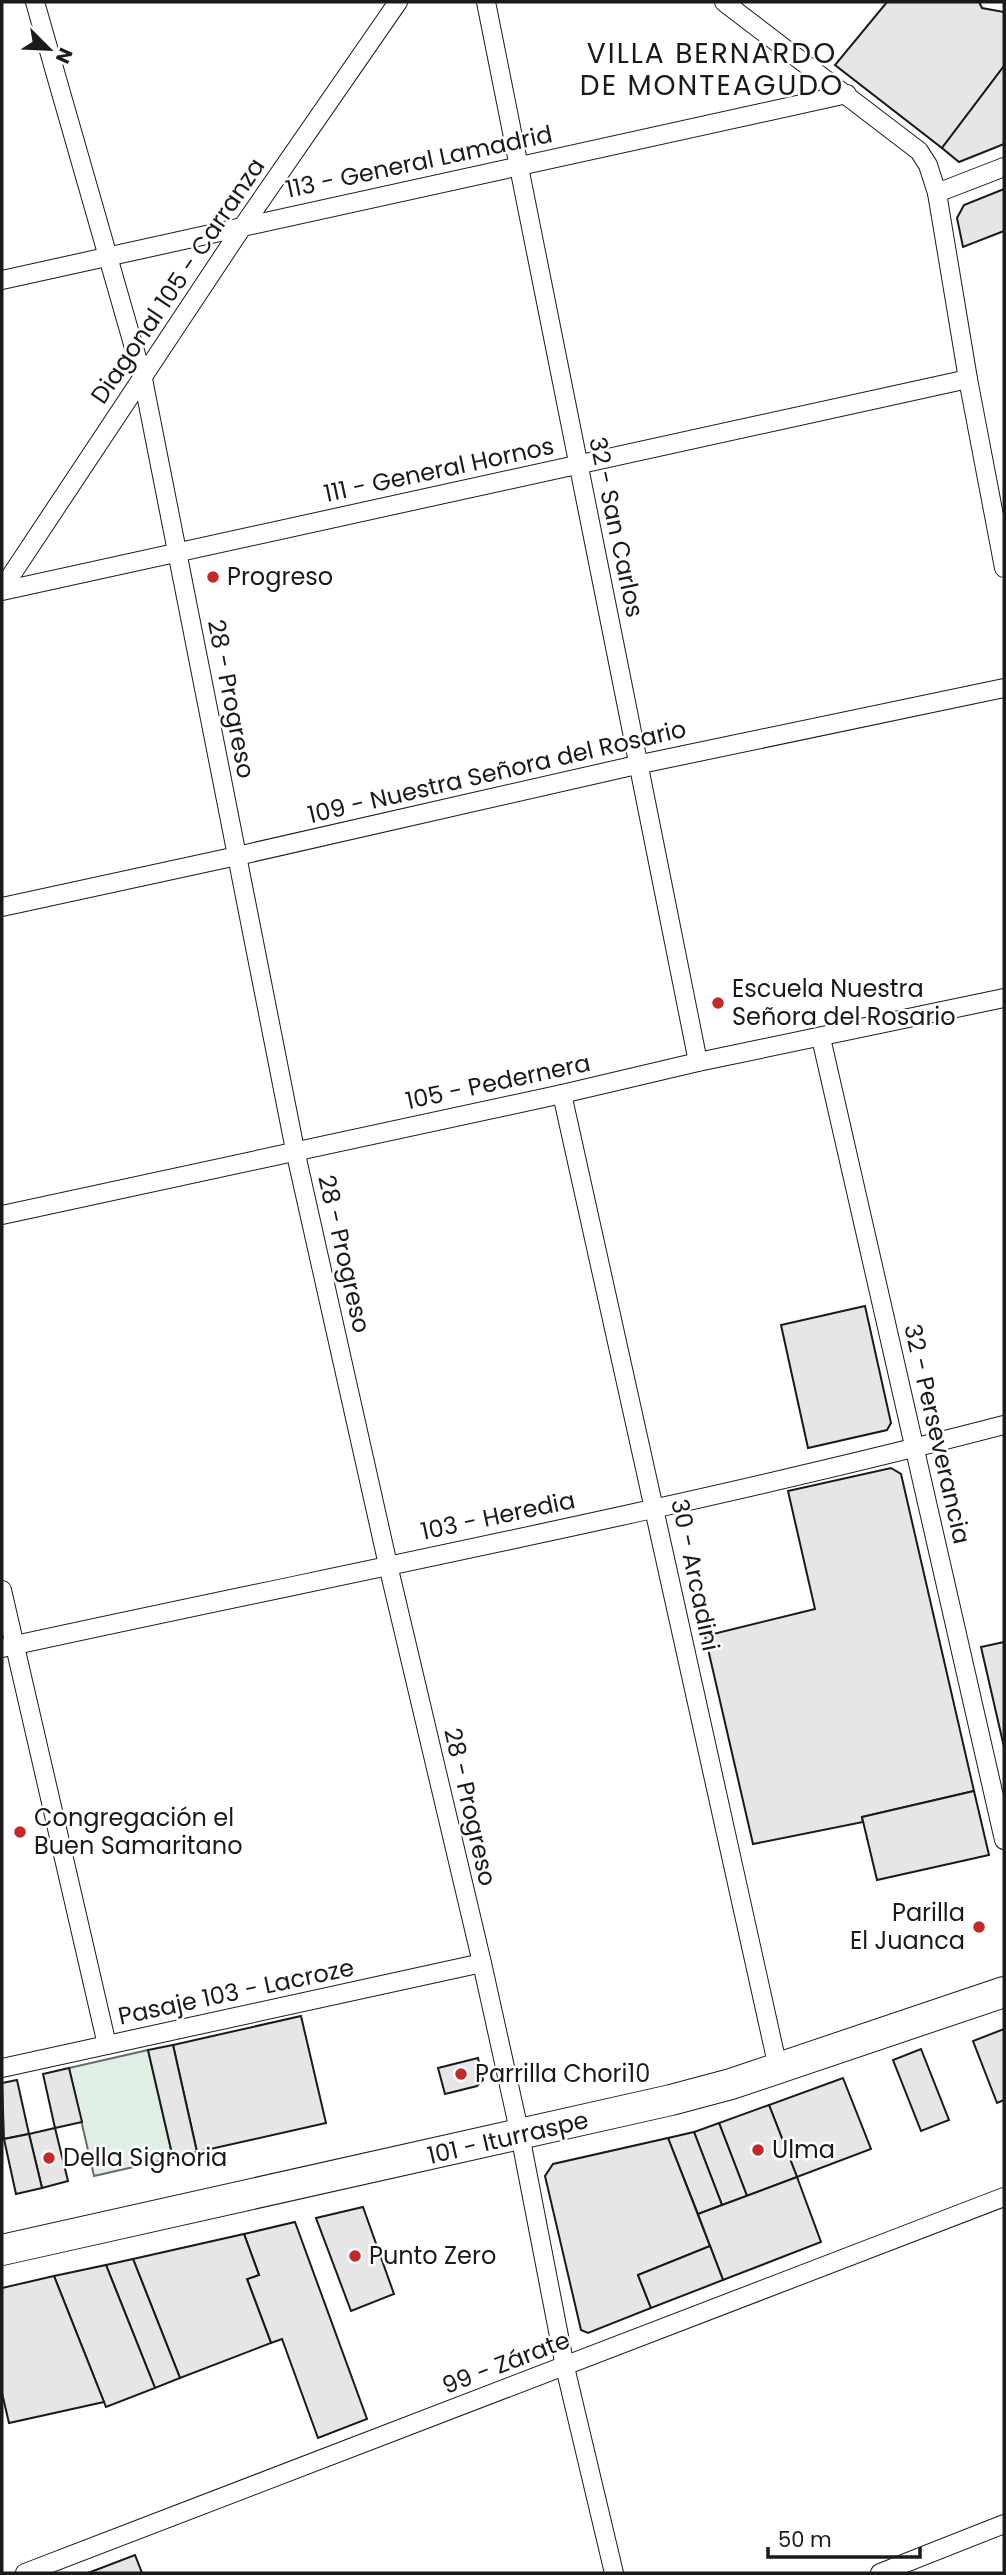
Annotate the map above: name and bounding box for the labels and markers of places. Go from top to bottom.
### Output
place label: Progreso [227,560,333,593]
marker: Progreso [205,569,221,585]
place label: Escuela Nuestra Señora del Rosario [732,972,956,1033]
marker: Escuela Nuestra Señora del Rosario [710,995,726,1011]
place label: Congregación el Buen Samaritano [34,1801,243,1862]
marker: Congregación el Buen Samaritano [12,1824,28,1840]
place label: Parilla El Juanca [850,1896,965,1957]
marker: Parilla El Juanca [971,1919,987,1935]
place label: Parrilla Chori10 [475,2057,650,2090]
marker: Parrilla Chori10 [453,2066,469,2082]
place label: Ulma [772,2133,835,2166]
place label: Della Signoria [63,2141,227,2174]
marker: Ulma [750,2142,766,2158]
marker: Della Signoria [41,2150,57,2166]
place label: Punto Zero [369,2239,496,2272]
marker: Punto Zero [347,2248,363,2264]

